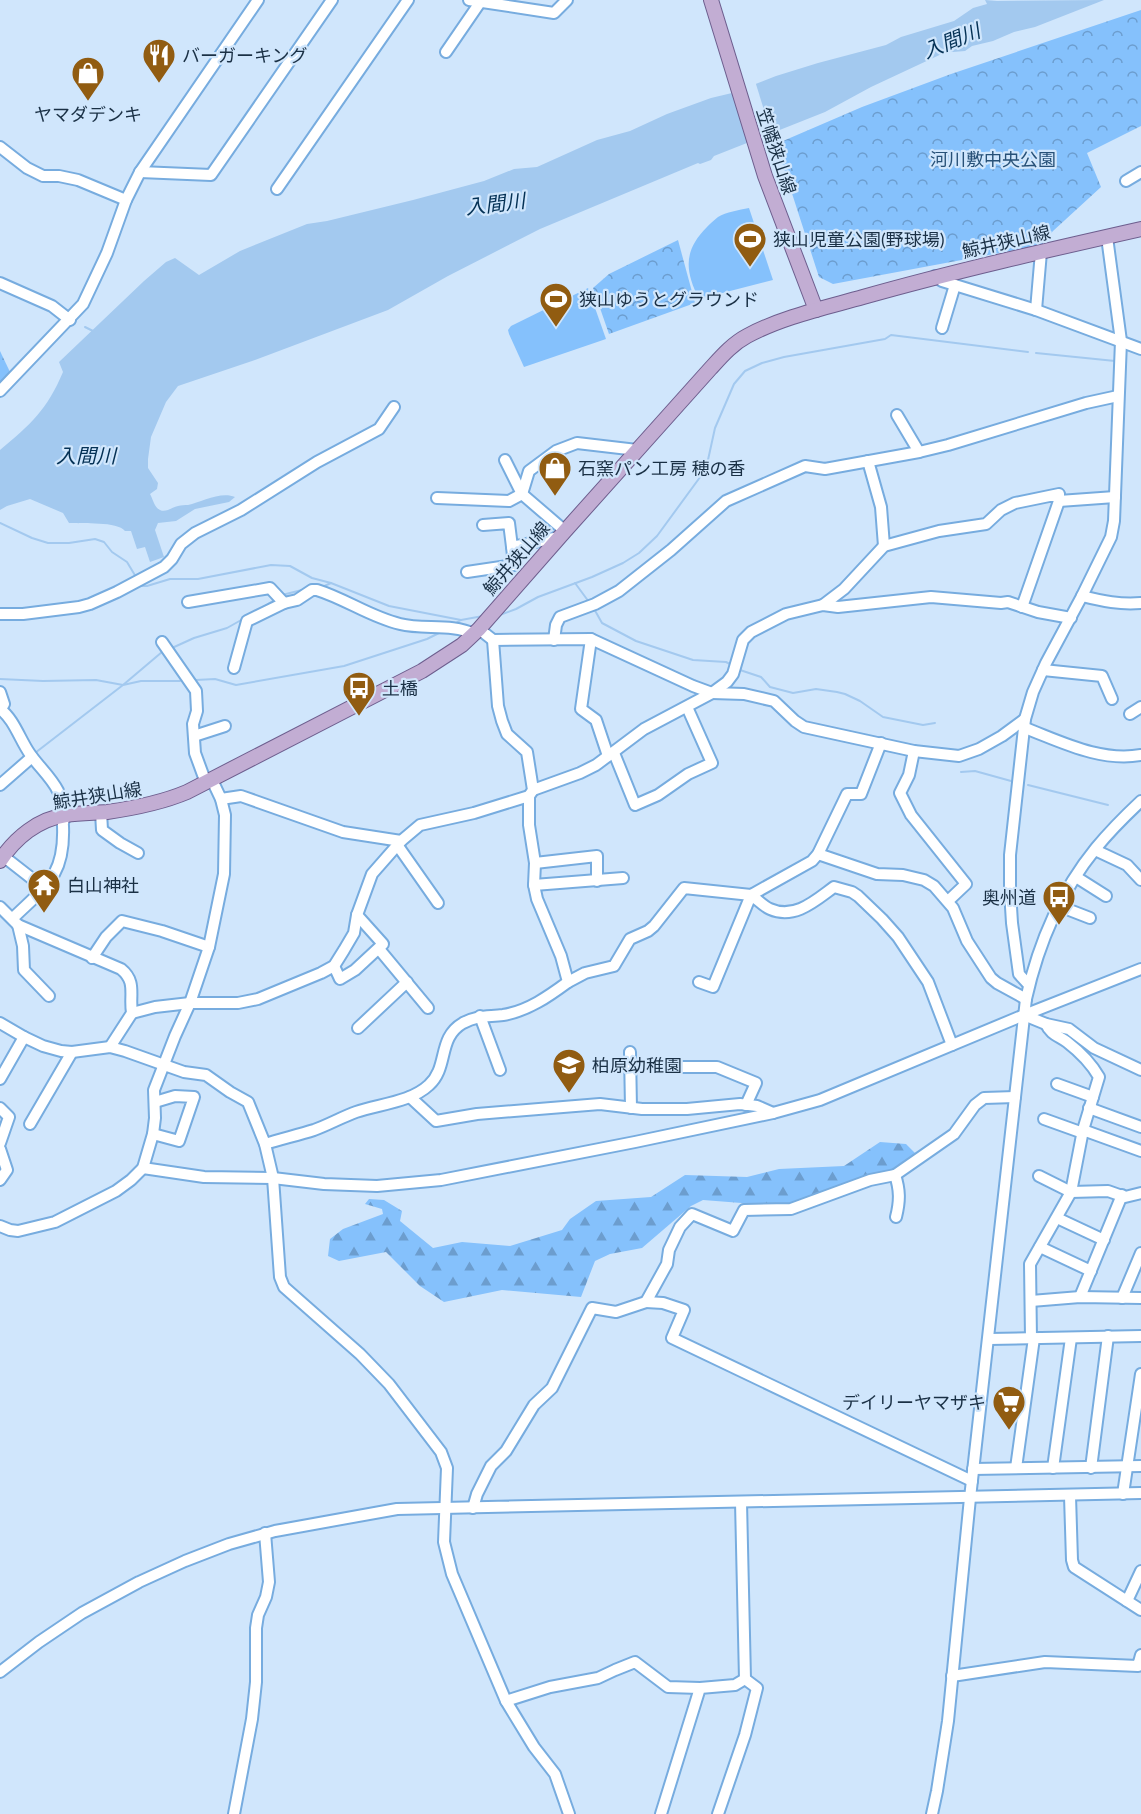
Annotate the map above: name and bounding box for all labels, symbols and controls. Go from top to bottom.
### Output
water label: 入間川 [919,17,985,62]
restaurant icon: バーガーキング [141,37,177,84]
place label: バーガーキング [182,44,307,66]
shop icon: ヤマダデンキ [70,55,106,102]
place label: ヤマダデンキ [34,103,142,125]
street label: 笠幡狭山線 [753,105,801,197]
park label: 河川敷中央公園 [930,148,1056,170]
water label: 入間川 [464,187,528,219]
street label: 鯨井狭山線 [960,220,1052,262]
sports icon: 狭山児童公園(野球場) [732,221,768,268]
place label: 狭山児童公園(野球場) [773,228,945,250]
sports icon: 狭山ゆうとグラウンド [538,281,574,328]
place label: 狭山ゆうとグラウンド [579,288,759,310]
water label: 入間川 [56,443,118,467]
shop icon: 石窯パン工房 穂の香 [537,450,573,497]
place label: 石窯パン工房 穂の香 [578,457,746,479]
street label: 鯨井狭山線 [478,517,554,599]
bus stop icon: 土橋 [341,670,377,717]
place label: 土橋 [382,677,418,699]
street label: 鯨井狭山線 [51,777,143,813]
temple icon: 白山神社 [26,867,62,914]
place label: 白山神社 [67,874,139,896]
bus stop icon: 奥州道 [1041,879,1077,926]
place label: 奥州道 [982,886,1036,908]
school or university icon: 柏原幼稚園 [551,1047,587,1094]
place label: 柏原幼稚園 [592,1054,682,1076]
supermarket icon: デイリーヤマザキ [991,1384,1027,1431]
place label: デイリーヤマザキ [842,1391,986,1413]

